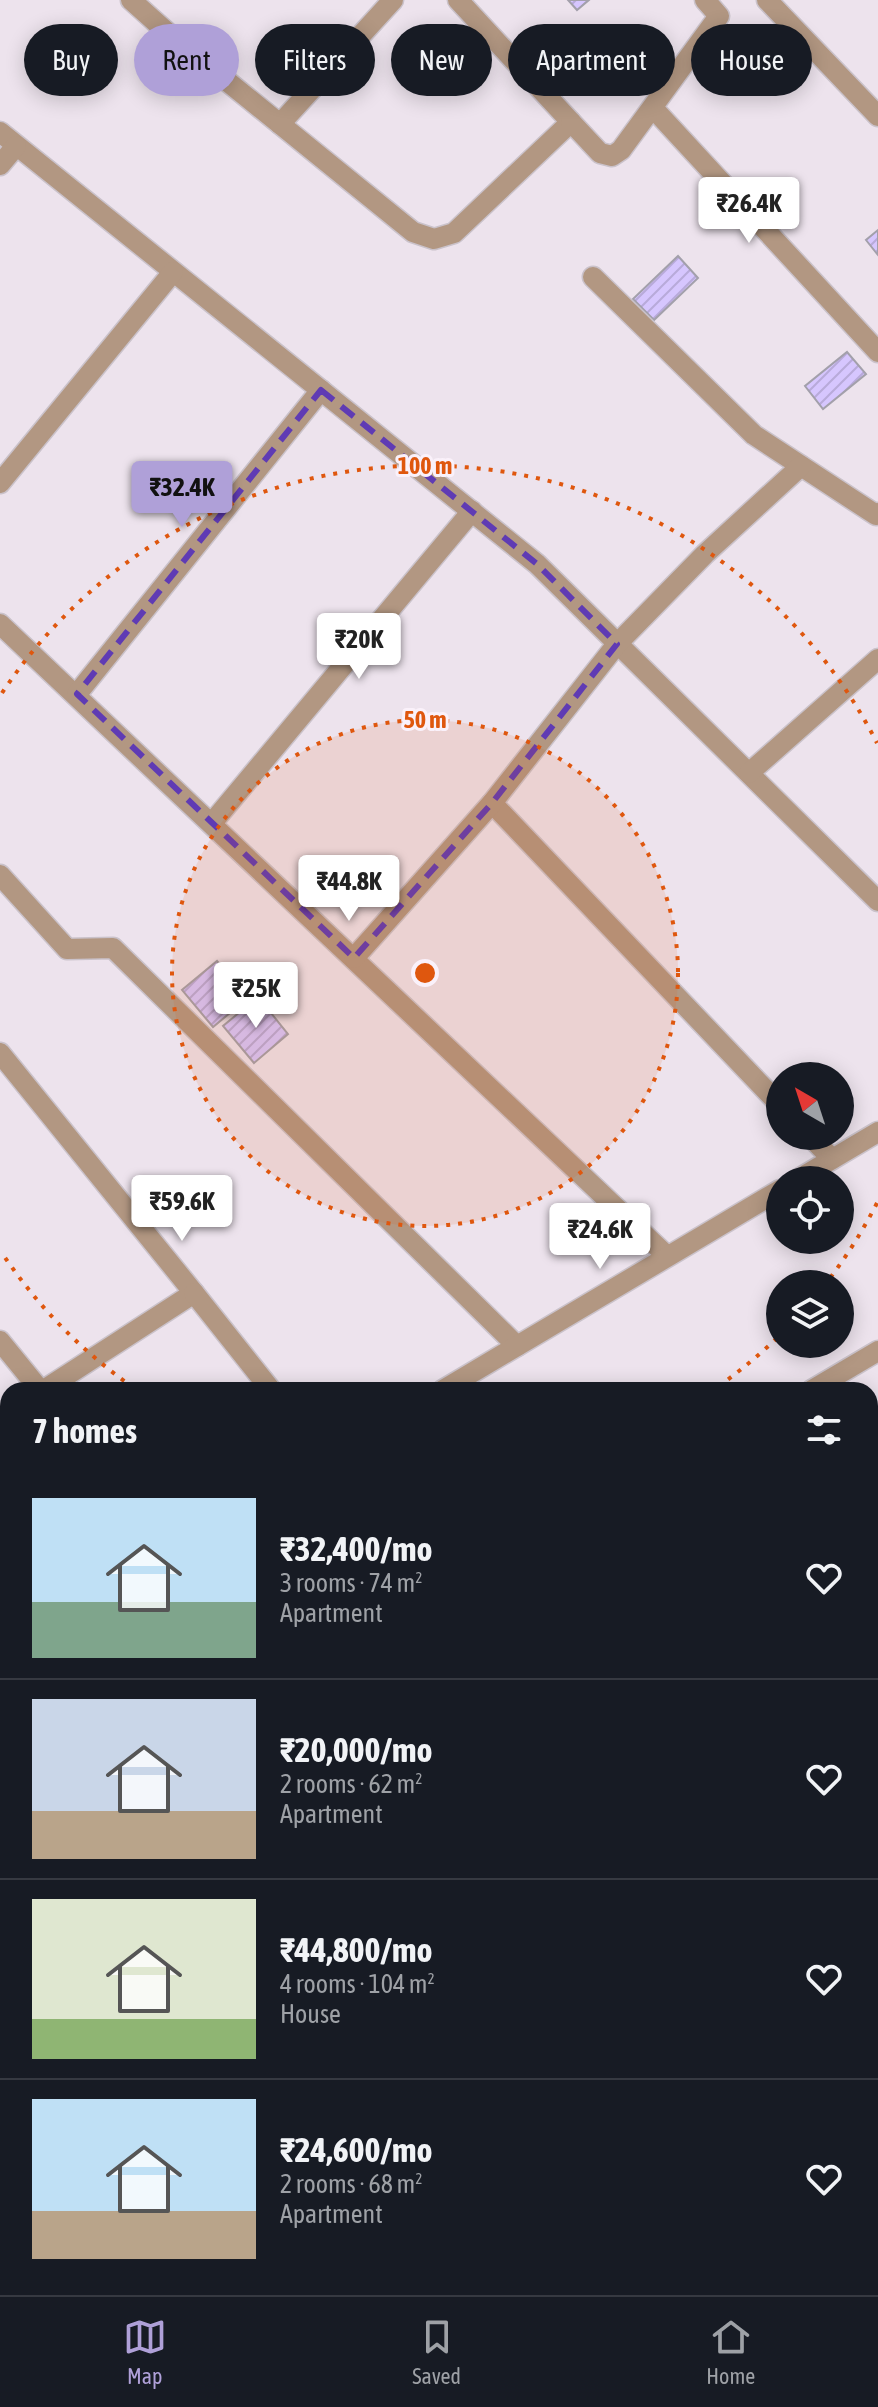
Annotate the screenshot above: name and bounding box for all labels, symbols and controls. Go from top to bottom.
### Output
chip: Buy [24,24,118,96]
chip: Rent [134,24,239,96]
chip: Filters [255,24,375,96]
chip: New [391,24,492,96]
chip: Apartment [508,24,675,96]
chip: House [691,24,812,96]
pin: ₹26.4K [684,177,814,245]
text: ₹26.4K [716,188,782,218]
text: 100 m [398,452,452,479]
pin: ₹32.4K [117,461,247,529]
text: ₹32.4K [149,472,215,502]
pin: ₹20K [312,613,406,681]
text: ₹20K [335,624,383,654]
text: 50 m [403,706,447,733]
pin: ₹44.8K [284,855,414,923]
text: ₹44.8K [316,866,382,896]
centre of rings [411,959,439,987]
pin: ₹25K [209,962,303,1030]
text: ₹25K [232,973,280,1003]
north arrow [766,1062,854,1150]
map controls [766,1062,854,1358]
button: locate [766,1166,854,1254]
pin: ₹59.6K [117,1175,247,1243]
text: ₹59.6K [149,1186,215,1216]
pin: ₹24.6K [535,1203,665,1271]
text: ₹24.6K [567,1214,633,1244]
button: layers [766,1270,854,1358]
icon: filters [802,1408,846,1452]
text: 7 homes [32,1411,137,1450]
text: ₹32,400/mo [280,1529,433,1568]
icon: home [96,1530,192,1626]
icon: heart [802,1556,846,1600]
text: 3 rooms · 74 m² [280,1568,422,1598]
text: Apartment [280,1598,383,1628]
text: ₹20,000/mo [280,1730,433,1769]
icon: home [96,1731,192,1827]
icon: heart [802,1757,846,1801]
text: 2 rooms · 62 m² [280,1769,422,1799]
text: Apartment [280,1799,383,1829]
text: ₹44,800/mo [280,1930,433,1969]
icon: home [96,1931,192,2027]
icon: heart [802,1957,846,2001]
text: 4 rooms · 104 m² [280,1969,435,1999]
text: House [280,1999,341,2029]
text: ₹24,600/mo [280,2130,433,2169]
icon: home [96,2131,192,2227]
icon: heart [802,2157,846,2201]
text: 2 rooms · 68 m² [280,2169,422,2199]
text: Apartment [280,2199,383,2229]
tab: Map [123,2315,167,2389]
tab: Saved [412,2315,461,2389]
tab: Home [706,2315,755,2389]

